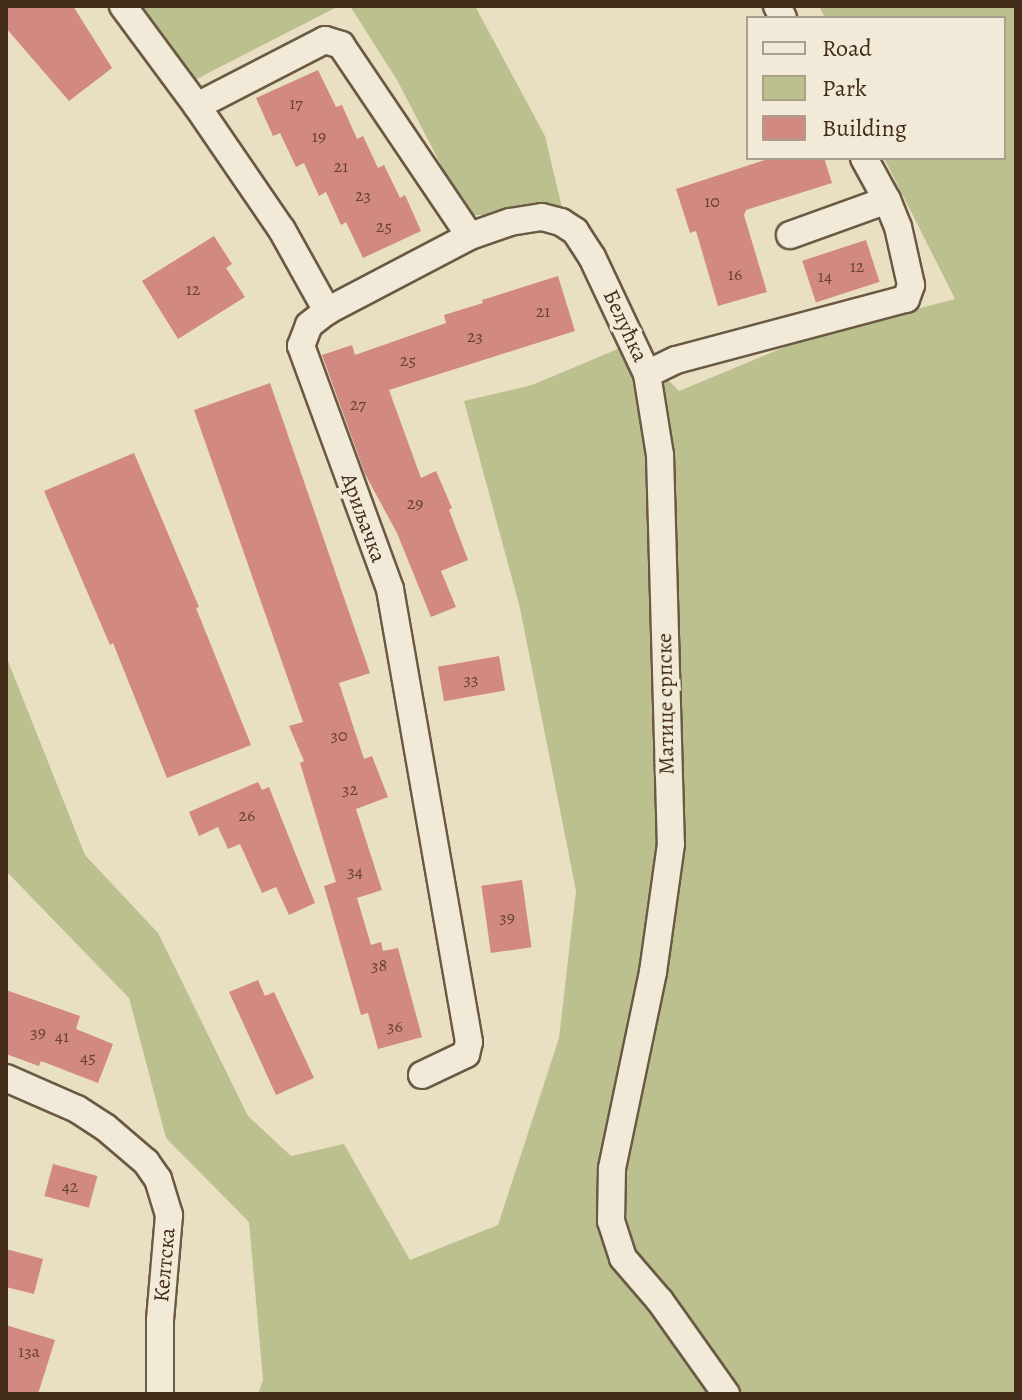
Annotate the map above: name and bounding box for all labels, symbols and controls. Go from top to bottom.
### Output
legend [746,16,1006,160]
text: Road [822,32,872,64]
text: Park [822,72,867,104]
house number: 17 [289,92,303,114]
text: Building [822,112,907,144]
house number: 19 [312,125,326,147]
house number: 21 [334,155,348,177]
house number: 23 [355,184,371,206]
house number: 10 [704,190,720,212]
house number: 25 [376,215,392,237]
house number: 12 [850,255,864,277]
house number: 16 [728,263,742,285]
house number: 14 [818,265,832,287]
house number: 12 [186,278,200,300]
street label: Белућка [597,286,653,366]
house number: 21 [536,300,550,322]
house number: 23 [467,325,483,347]
house number: 25 [400,349,416,371]
house number: 27 [350,393,366,415]
street label: Ариљачка [335,470,391,566]
house number: 29 [407,492,423,514]
street label: Матице српске [652,633,680,775]
house number: 33 [464,668,478,690]
house number: 30 [330,724,348,746]
house number: 32 [342,778,358,800]
house number: 26 [239,804,255,826]
house number: 34 [347,860,363,882]
house number: 39 [499,906,515,928]
house number: 38 [371,954,387,976]
house number: 36 [387,1015,403,1037]
house number: 39 [30,1021,46,1043]
house number: 41 [55,1025,69,1047]
house number: 45 [80,1046,96,1068]
house number: 42 [62,1175,78,1197]
street label: Келтска [149,1227,181,1303]
house number: 13a [18,1340,40,1362]

